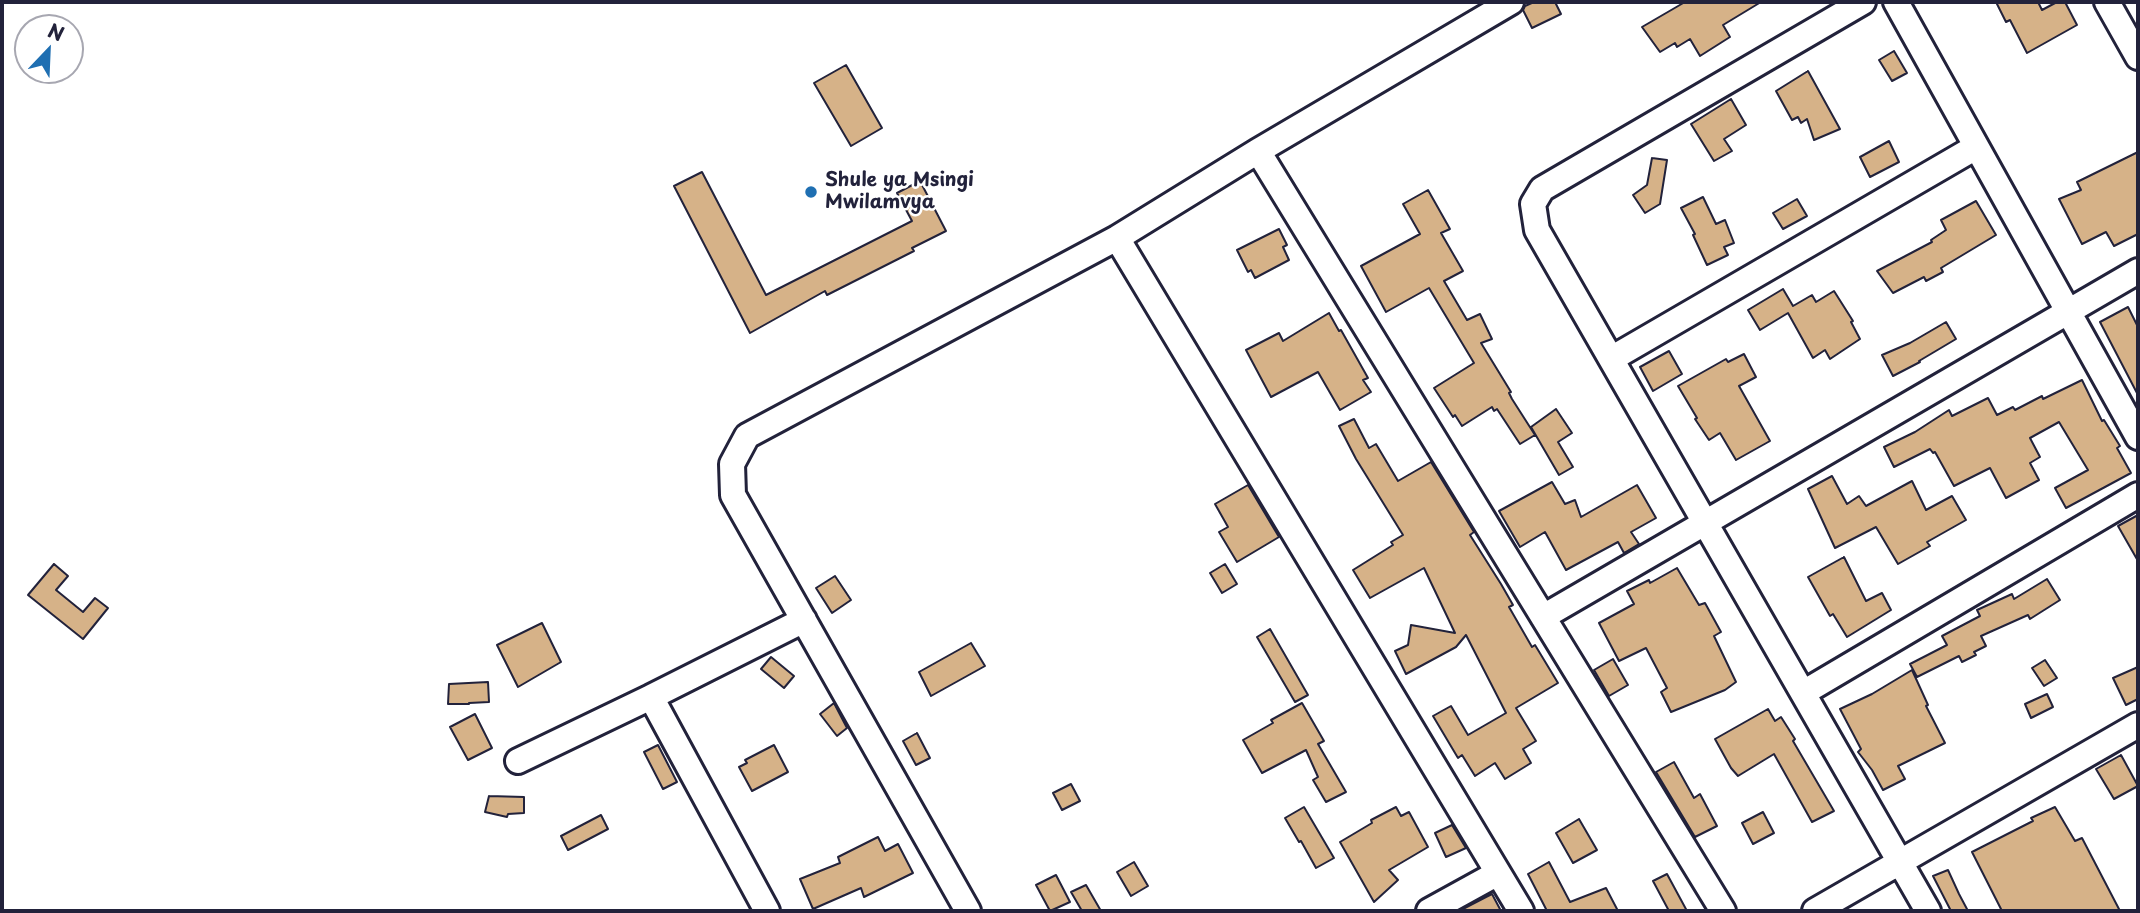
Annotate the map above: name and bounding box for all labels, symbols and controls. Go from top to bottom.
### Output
north arrow [14,14,84,84]
text: N [44,16,69,47]
place label: Shule ya Msingi Mwilamvya [825,170,974,214]
marker: Shule ya Msingi Mwilamvya [803,184,819,200]

